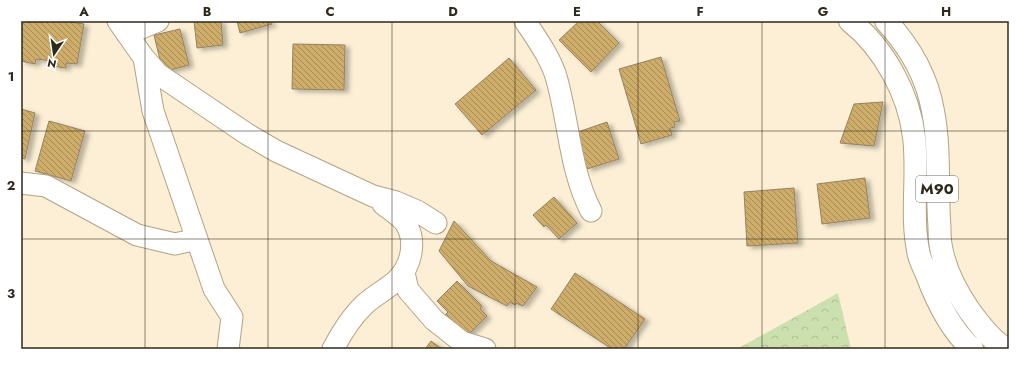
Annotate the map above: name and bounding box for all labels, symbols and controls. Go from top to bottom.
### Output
text: A [78,2,89,21]
text: B [203,2,212,21]
text: C [325,2,335,21]
text: D [448,2,458,21]
text: E [573,2,581,21]
text: F [696,2,704,21]
text: G [818,2,829,21]
text: H [941,2,951,21]
north arrow [34,34,74,74]
text: N [46,55,58,73]
text: 1 [8,67,14,86]
text: 2 [7,176,15,195]
road number: M90 [916,176,958,202]
text: 3 [7,284,15,303]

